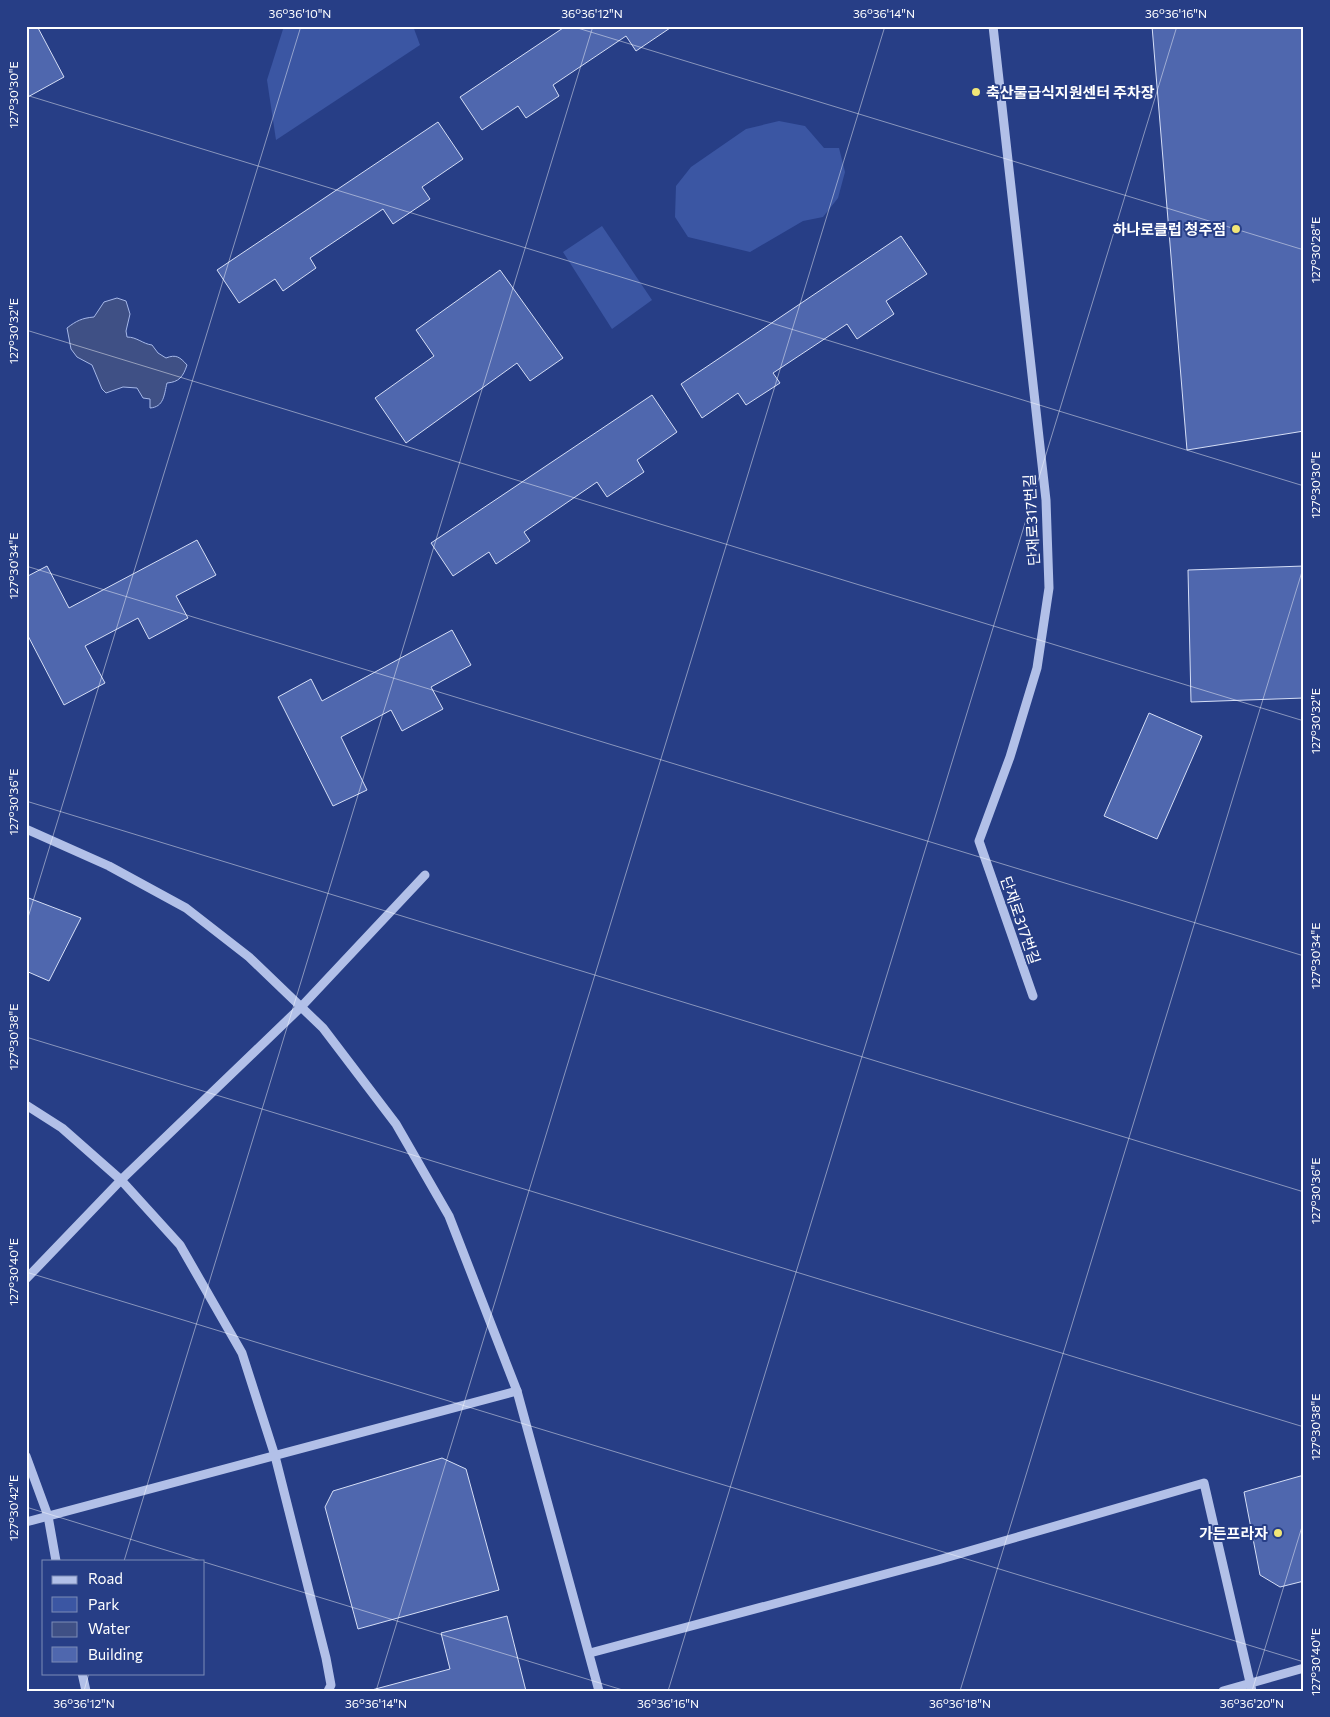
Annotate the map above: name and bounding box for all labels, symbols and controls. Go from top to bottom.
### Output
text: 36°36'10"N [269,6,331,20]
text: 36°36'12"N [561,6,623,20]
text: 36°36'14"N [853,6,915,20]
text: 36°36'16"N [1145,6,1207,20]
text: 127°30'30"E [6,61,20,129]
place label: 축산물급식지원센터 주차장 [986,83,1155,101]
marker: 축산물급식지원센터 주차장 [970,86,982,98]
text: 127°30'28"E [1308,217,1322,283]
place label: 하나로클럽 청주점 [1113,220,1226,238]
marker: 하나로클럽 청주점 [1230,223,1242,235]
text: 127°30'32"E [6,298,20,364]
text: 127°30'30"E [1308,451,1322,519]
street label: 단재로317번길 [1020,474,1042,566]
text: 127°30'34"E [6,533,20,599]
text: 127°30'32"E [1308,688,1322,754]
text: 127°30'36"E [6,769,20,835]
street label: 단재로317번길 [998,874,1044,966]
text: 127°30'34"E [1308,923,1322,989]
text: 127°30'38"E [6,1004,20,1070]
text: 127°30'36"E [1308,1158,1322,1224]
text: 127°30'40"E [6,1238,20,1306]
text: 127°30'38"E [1308,1394,1322,1460]
text: 127°30'42"E [6,1475,20,1541]
place label: 가든프라자 [1199,1524,1268,1542]
marker: 가든프라자 [1272,1527,1284,1539]
legend [42,1560,205,1674]
text: Road [88,1569,123,1587]
text: Park [88,1595,119,1613]
text: Water [88,1619,130,1637]
text: 127°30'40"E [1308,1628,1322,1696]
text: Building [88,1645,143,1663]
text: 36°36'12"N [53,1696,115,1710]
text: 36°36'14"N [345,1696,407,1710]
text: 36°36'16"N [637,1696,699,1710]
text: 36°36'18"N [929,1696,991,1710]
text: 36°36'20"N [1220,1696,1284,1710]

